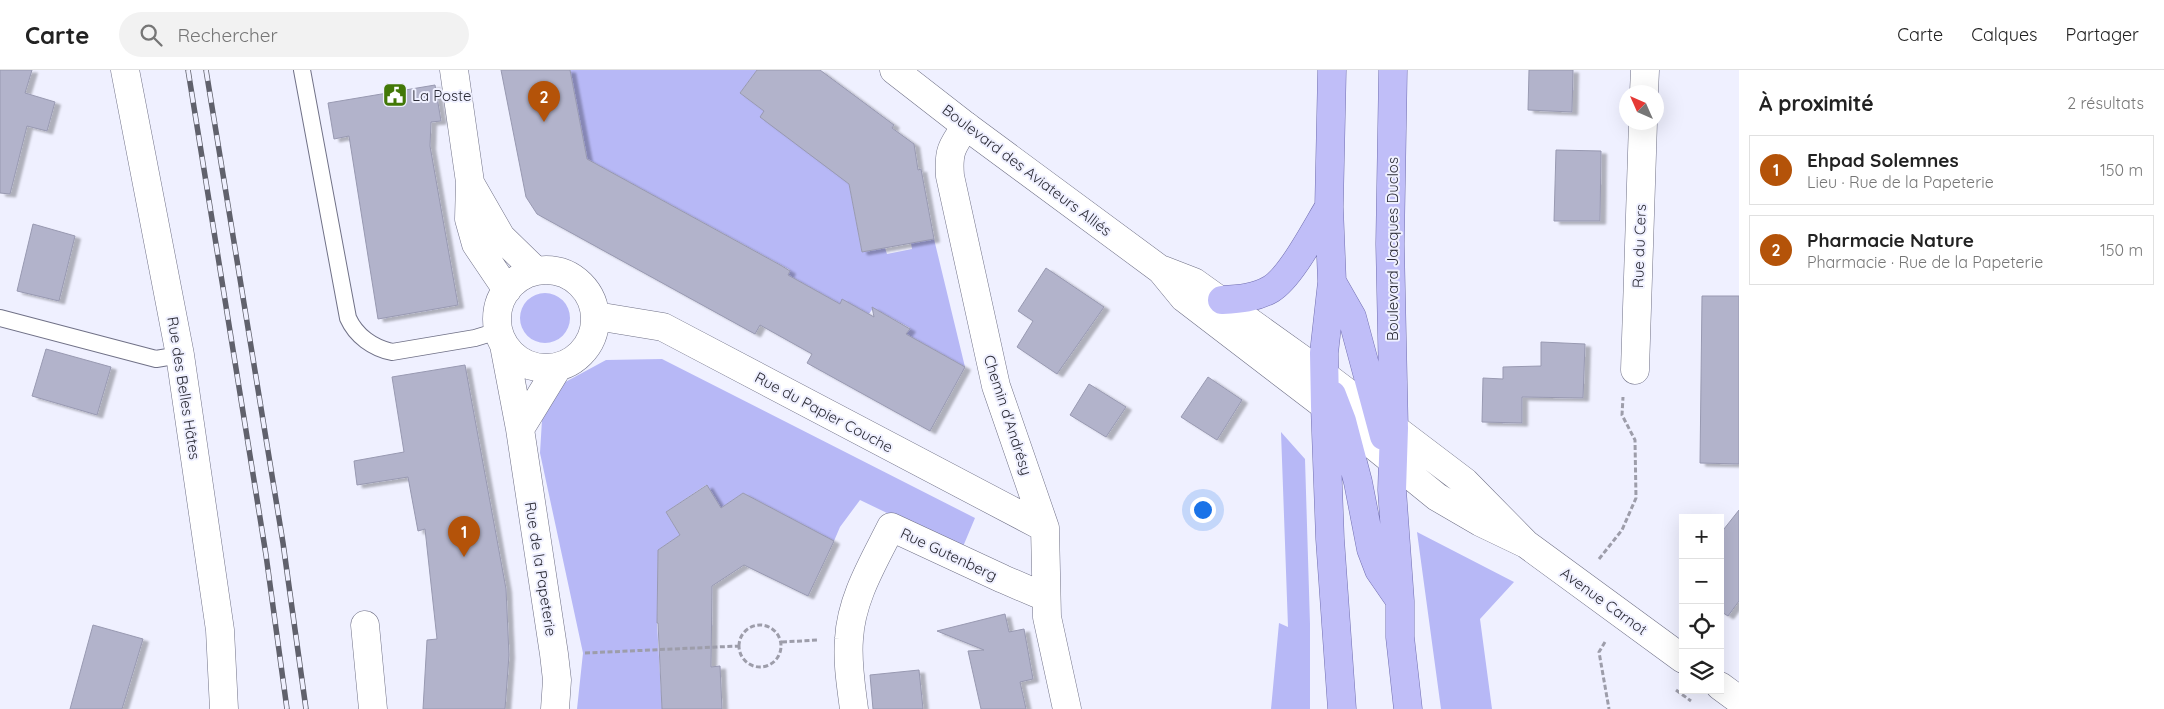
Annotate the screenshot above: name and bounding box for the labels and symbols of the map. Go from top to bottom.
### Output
pin: 2 [528,81,560,122]
public building icon: La Poste [382,82,408,108]
north arrow [1619,85,1664,130]
place label: La Poste [412,86,472,105]
street label: Boulevard des Aviateurs Alliés [939,100,1115,240]
street label: Boulevard Jacques Duclos [1383,157,1402,341]
street label: Rue du Cers [1628,204,1650,288]
street label: Rue des Belles Hâtes [163,315,205,461]
street label: Chemin d'Andrésy [980,352,1036,478]
street label: Rue du Papier Couche [752,368,896,456]
your location [1190,497,1216,523]
street label: Rue de la Papeterie [521,500,561,638]
pin: 1 [448,516,480,557]
street label: Rue Gutenberg [898,523,1000,585]
street label: Avenue Carnot [1557,563,1651,639]

